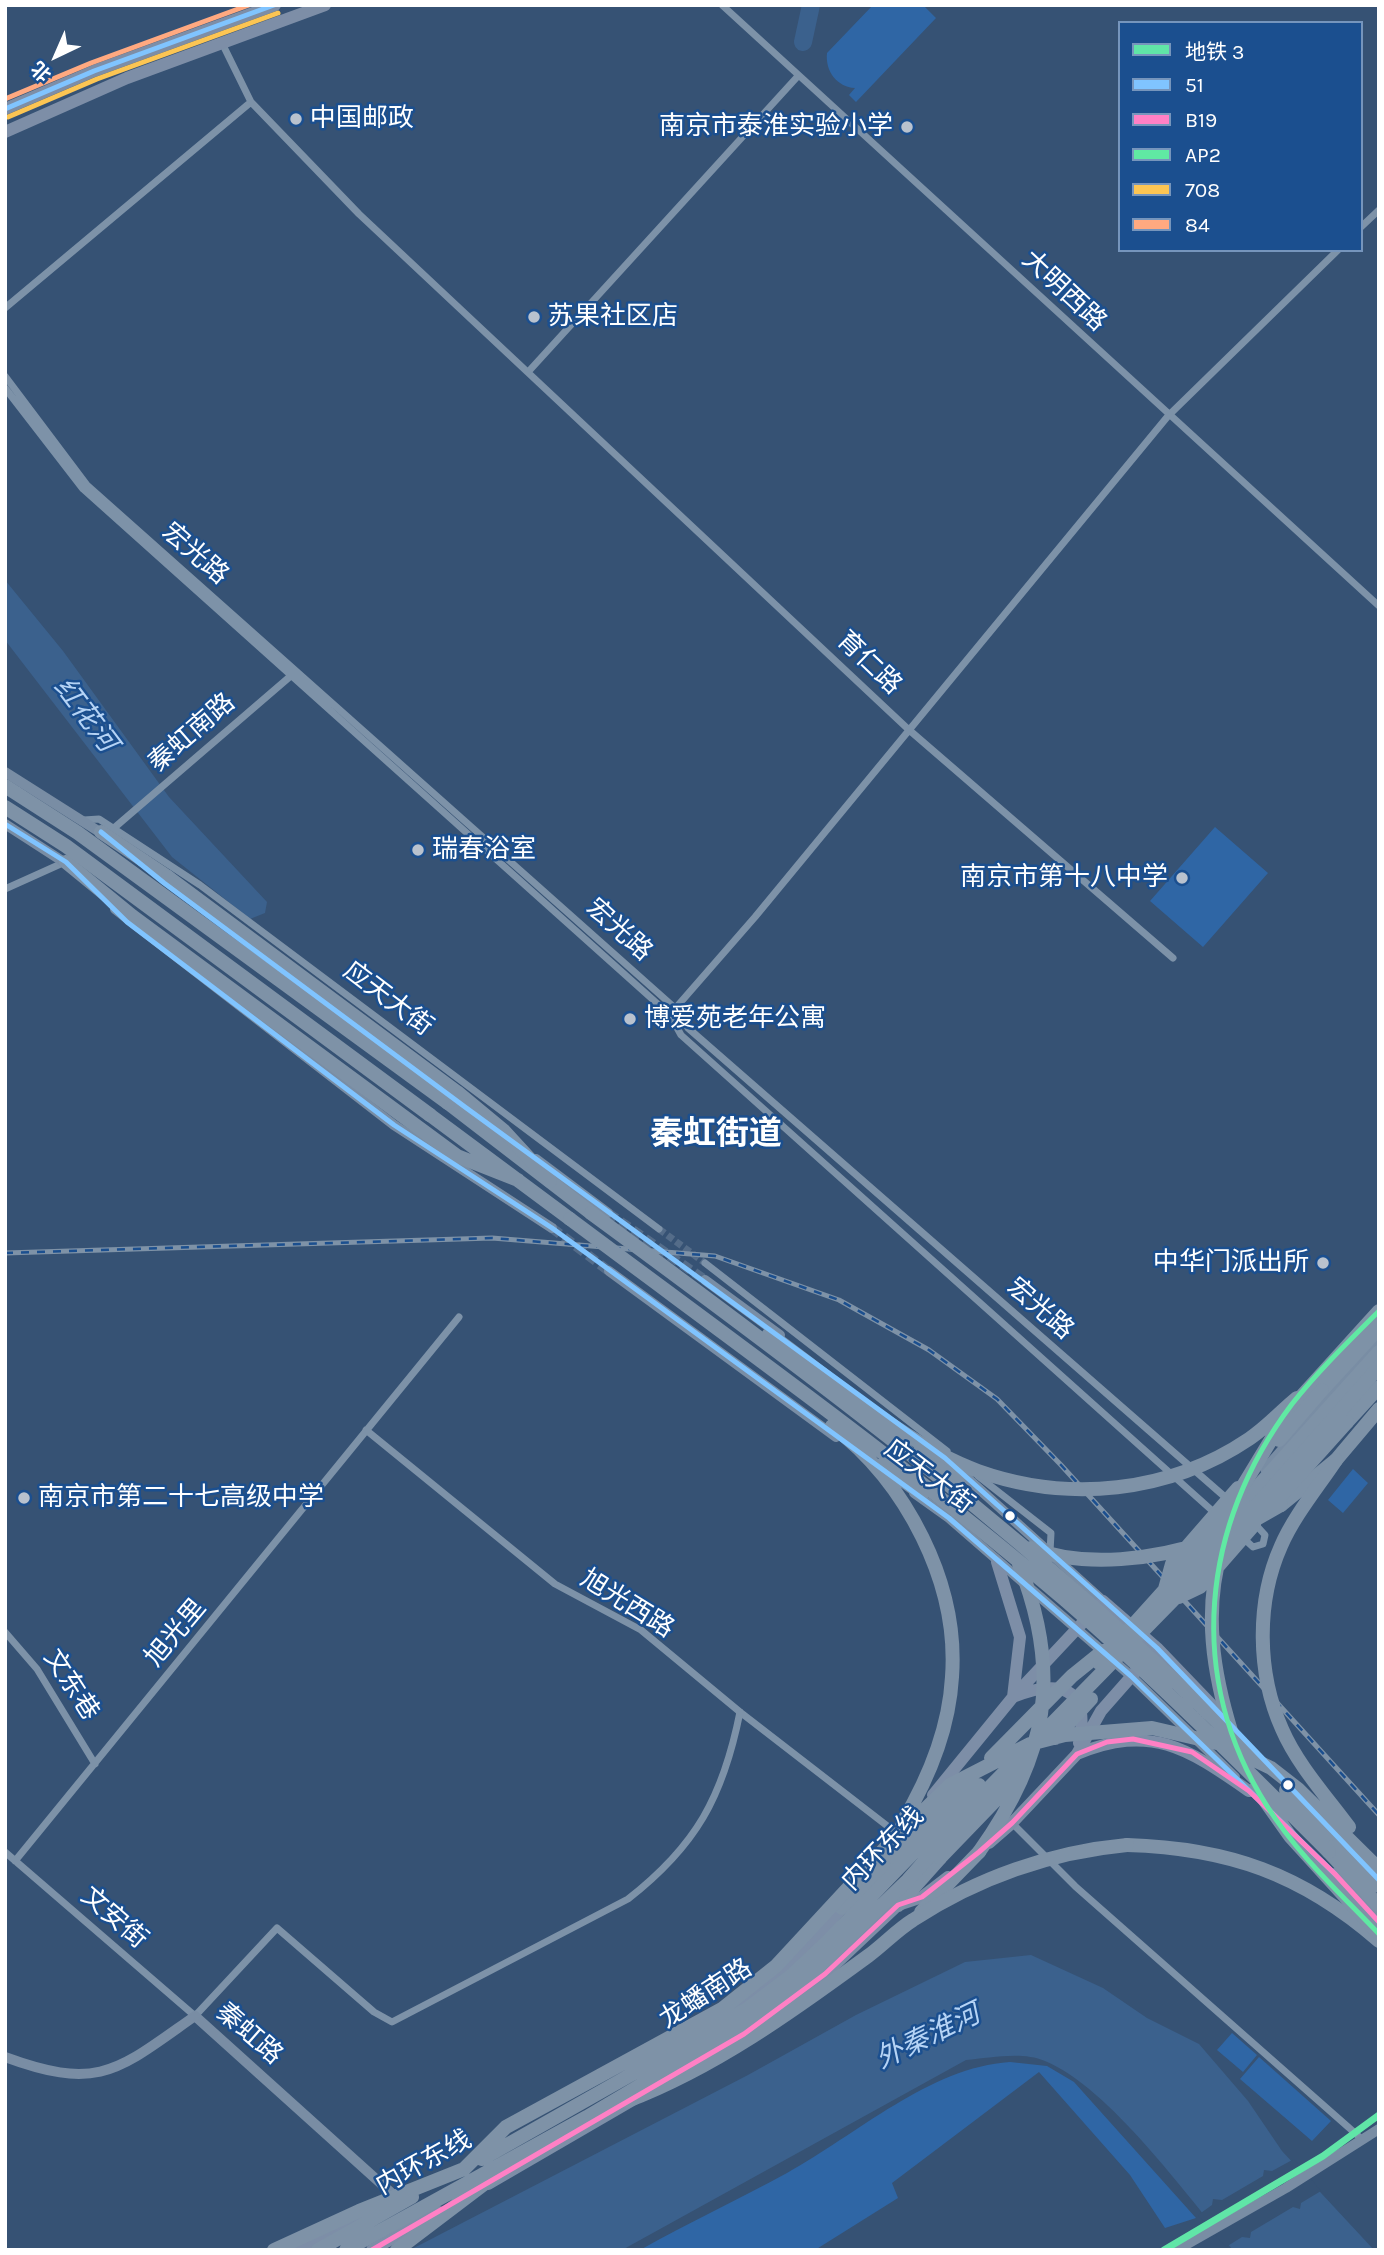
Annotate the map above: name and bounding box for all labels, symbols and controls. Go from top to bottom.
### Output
north arrow [21,21,91,91]
legend [1118,21,1363,252]
text: 地铁 3 [1185,40,1244,64]
text: 北 [27,57,56,86]
text: 51 [1185,73,1204,97]
place label: 中国邮政 [310,103,414,135]
text: B19 [1185,108,1217,132]
marker: 中国邮政 [288,111,304,127]
place label: 南京市泰淮实验小学 [659,111,893,143]
marker: 南京市泰淮实验小学 [899,119,915,135]
text: AP2 [1185,143,1221,167]
text: 708 [1185,178,1220,202]
text: 84 [1185,213,1210,237]
street label: 大明西路 [1015,244,1113,338]
place label: 苏果社区店 [548,301,678,333]
marker: 苏果社区店 [526,309,542,325]
street label: 宏光路 [155,517,235,591]
street label: 育仁路 [830,625,908,701]
water label: 红花河 [46,671,124,759]
street label: 秦虹南路 [143,687,241,779]
place label: 瑞春浴室 [432,834,536,866]
marker: 瑞春浴室 [410,842,426,858]
place label: 南京市第十八中学 [960,862,1168,894]
marker: 南京市第十八中学 [1174,870,1190,886]
street label: 宏光路 [580,892,658,968]
street label: 应天大街 [337,955,439,1043]
place label: 博爱苑老年公寓 [644,1003,826,1035]
marker: 博爱苑老年公寓 [622,1011,638,1027]
district label: 秦虹街道 [650,1115,782,1155]
place label: 中华门派出所 [1153,1247,1309,1279]
marker: 中华门派出所 [1315,1255,1331,1271]
street label: 宏光路 [1000,1272,1080,1346]
street label: 应天大街 [878,1433,980,1521]
place label: 南京市第二十七高级中学 [38,1482,324,1514]
marker: 南京市第二十七高级中学 [16,1490,32,1506]
unlabelled marker [1003,1509,1017,1523]
street label: 旭光西路 [575,1563,679,1645]
street label: 旭光里 [139,1593,213,1673]
street label: 文东巷 [37,1644,105,1726]
unlabelled marker [1281,1778,1295,1792]
street label: 内环东线 [836,1801,930,1897]
street label: 文安街 [74,1881,154,1955]
street label: 龙蟠南路 [654,1953,758,2035]
street label: 秦虹路 [209,1997,289,2071]
water label: 外秦淮河 [870,1997,986,2077]
street label: 内环东线 [371,2124,477,2202]

